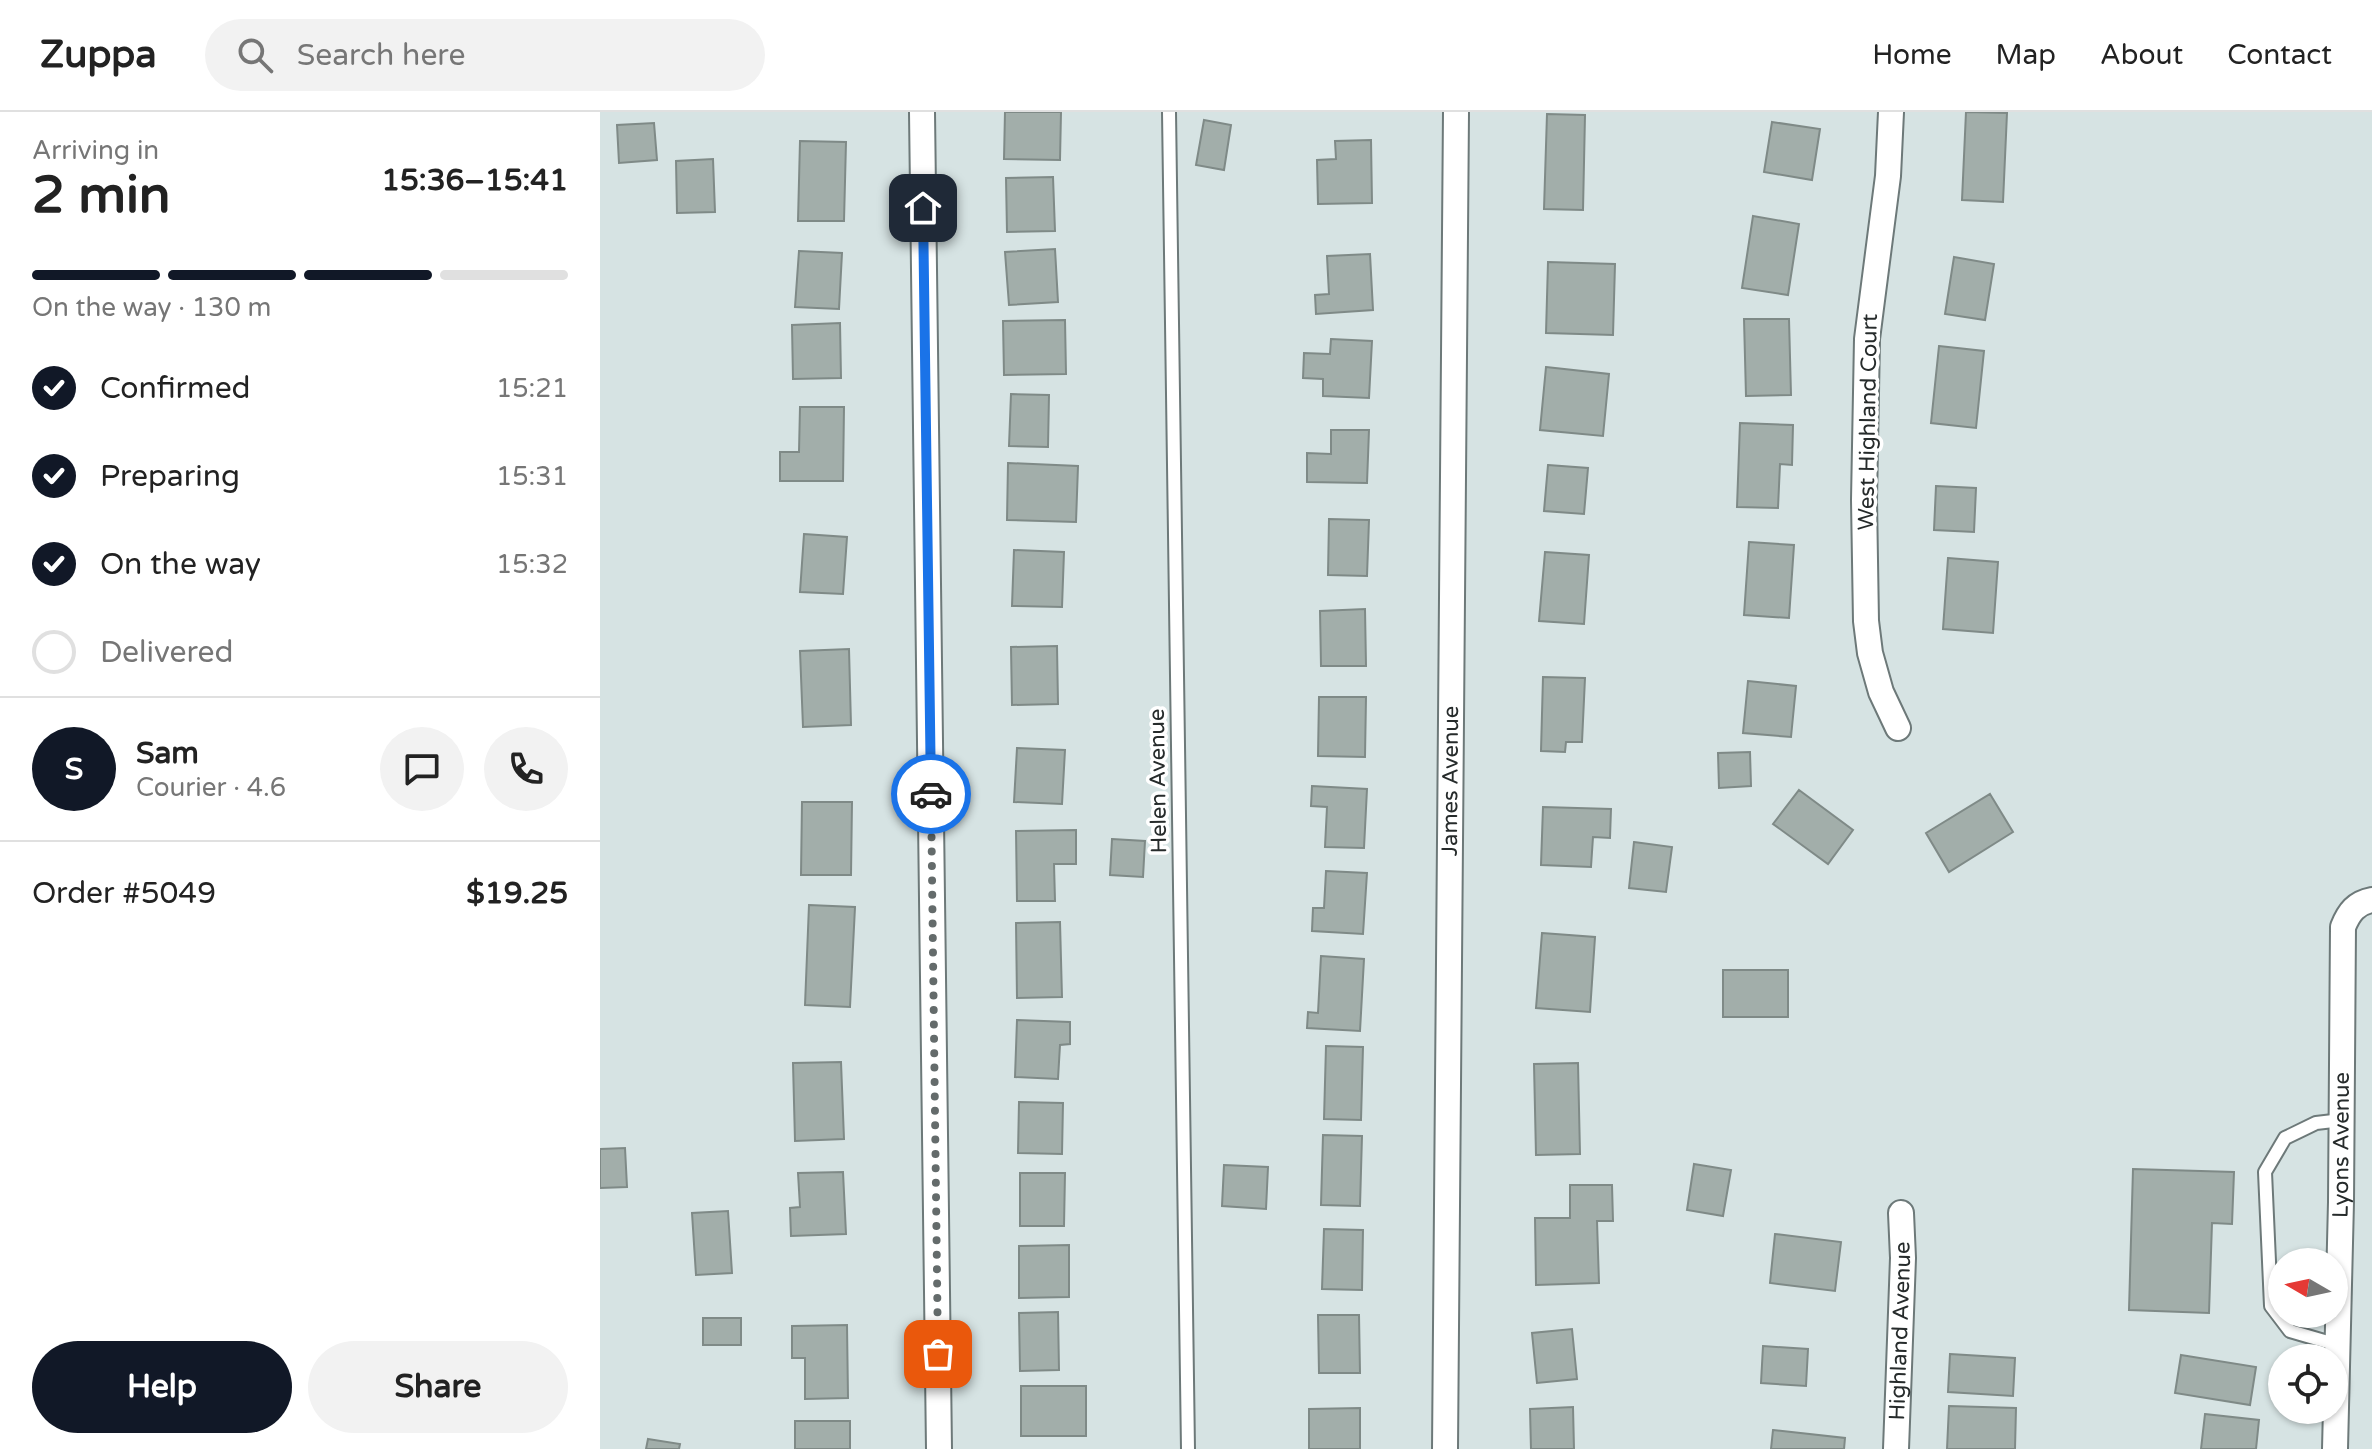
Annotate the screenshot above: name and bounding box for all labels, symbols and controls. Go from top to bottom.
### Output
search box [205,19,765,91]
text: Zuppa [40,32,157,78]
icon: search [233,33,277,77]
text: Search here [297,37,465,74]
text: Home [1872,38,1952,72]
text: Map [1996,38,2056,72]
text: About [2100,38,2183,72]
text: Contact [2227,38,2332,72]
text: Arriving in [32,135,159,166]
text: 15:36–15:41 [381,162,568,199]
text: 2 min [32,164,171,227]
pin [889,174,957,242]
icon: home [901,186,945,230]
text: On the way · 130 m [32,292,271,323]
street label: West Highland Court [1853,313,1883,531]
icon: check [32,366,76,410]
text: Confirmed [100,370,251,407]
text: 15:21 [496,373,568,404]
icon: check [32,454,76,498]
text: Preparing [100,458,240,495]
text: 15:31 [496,461,568,492]
icon: check [32,542,76,586]
text: On the way [100,546,261,583]
text: 15:32 [496,549,568,580]
text: Delivered [100,634,234,671]
street label: James Avenue [1437,706,1464,856]
street label: Helen Avenue [1144,709,1172,853]
button: chat [380,727,464,811]
button: phone [484,727,568,811]
text: Sam [136,735,199,772]
text: S [65,751,83,788]
courier [891,754,971,834]
text: Courier · 4.6 [136,772,286,803]
icon: car [909,772,953,816]
text: Order #5049 [32,875,216,912]
text: $19.25 [466,875,568,912]
street label: Lyons Avenue [2328,1072,2355,1218]
street label: Highland Avenue [1884,1241,1916,1421]
north arrow [2268,1248,2348,1328]
map controls [2268,1248,2348,1424]
pin [904,1320,972,1388]
icon: bag [916,1332,960,1376]
button: Help [32,1341,292,1433]
button: Share [308,1341,568,1433]
button: locate [2268,1344,2348,1424]

